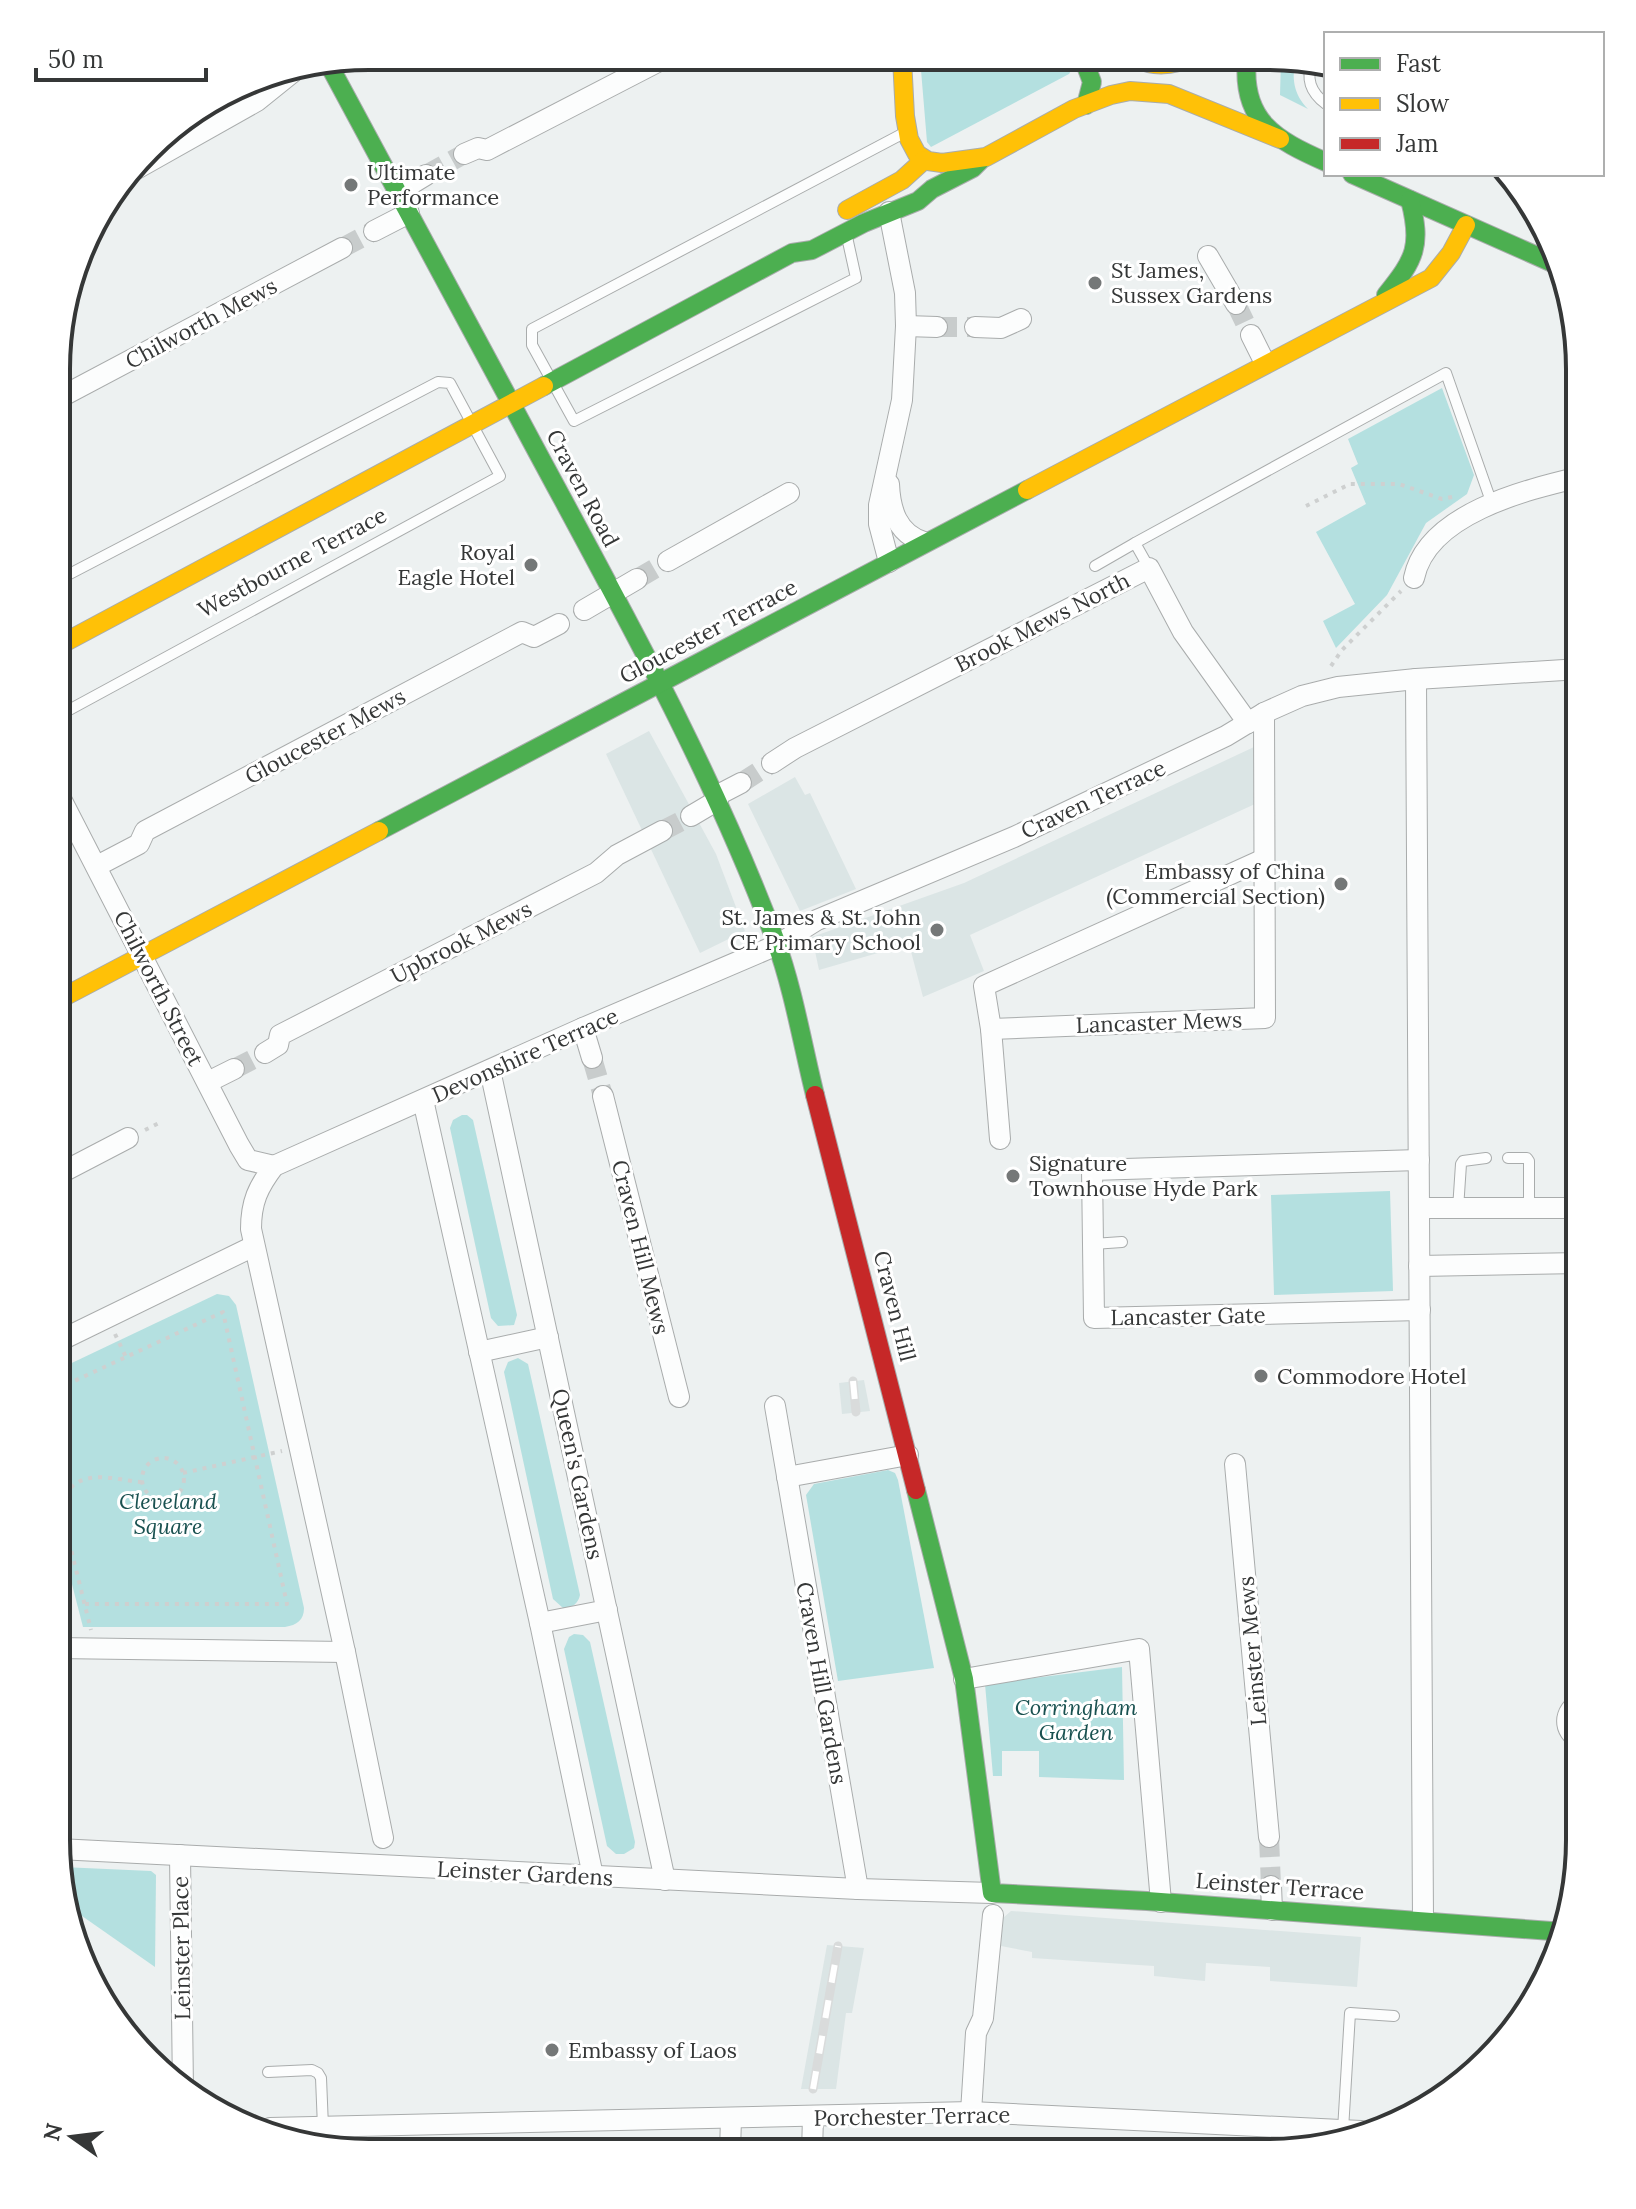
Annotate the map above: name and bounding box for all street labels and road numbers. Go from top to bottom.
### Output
street label: Chilworth Mews [120,271,282,375]
street label: Craven Road [540,424,626,552]
street label: Westbourne Terrace [193,500,391,624]
street label: Brook Mews North [950,566,1134,678]
street label: Gloucester Terrace [615,572,802,690]
street label: Gloucester Mews [240,682,410,790]
street label: Craven Terrace [1016,753,1170,845]
street label: Upbrook Mews [386,894,536,990]
street label: Chilworth Street [108,906,210,1071]
street label: Devonshire Terrace [428,1001,622,1109]
street label: Lancaster Mews [1075,1005,1243,1039]
street label: Craven Hill Mews [606,1157,676,1337]
street label: Craven Hill [868,1248,922,1364]
street label: Lancaster Gate [1110,1301,1266,1331]
street label: Queen's Gardens [546,1386,610,1562]
street label: Leinster Mews [1232,1575,1272,1727]
street label: Craven Hill Gardens [790,1580,854,1786]
street label: Leinster Gardens [436,1854,614,1892]
street label: Leinster Terrace [1195,1866,1365,1906]
street label: Leinster Place [166,1876,196,2020]
street label: Porchester Terrace [813,2100,1011,2132]

